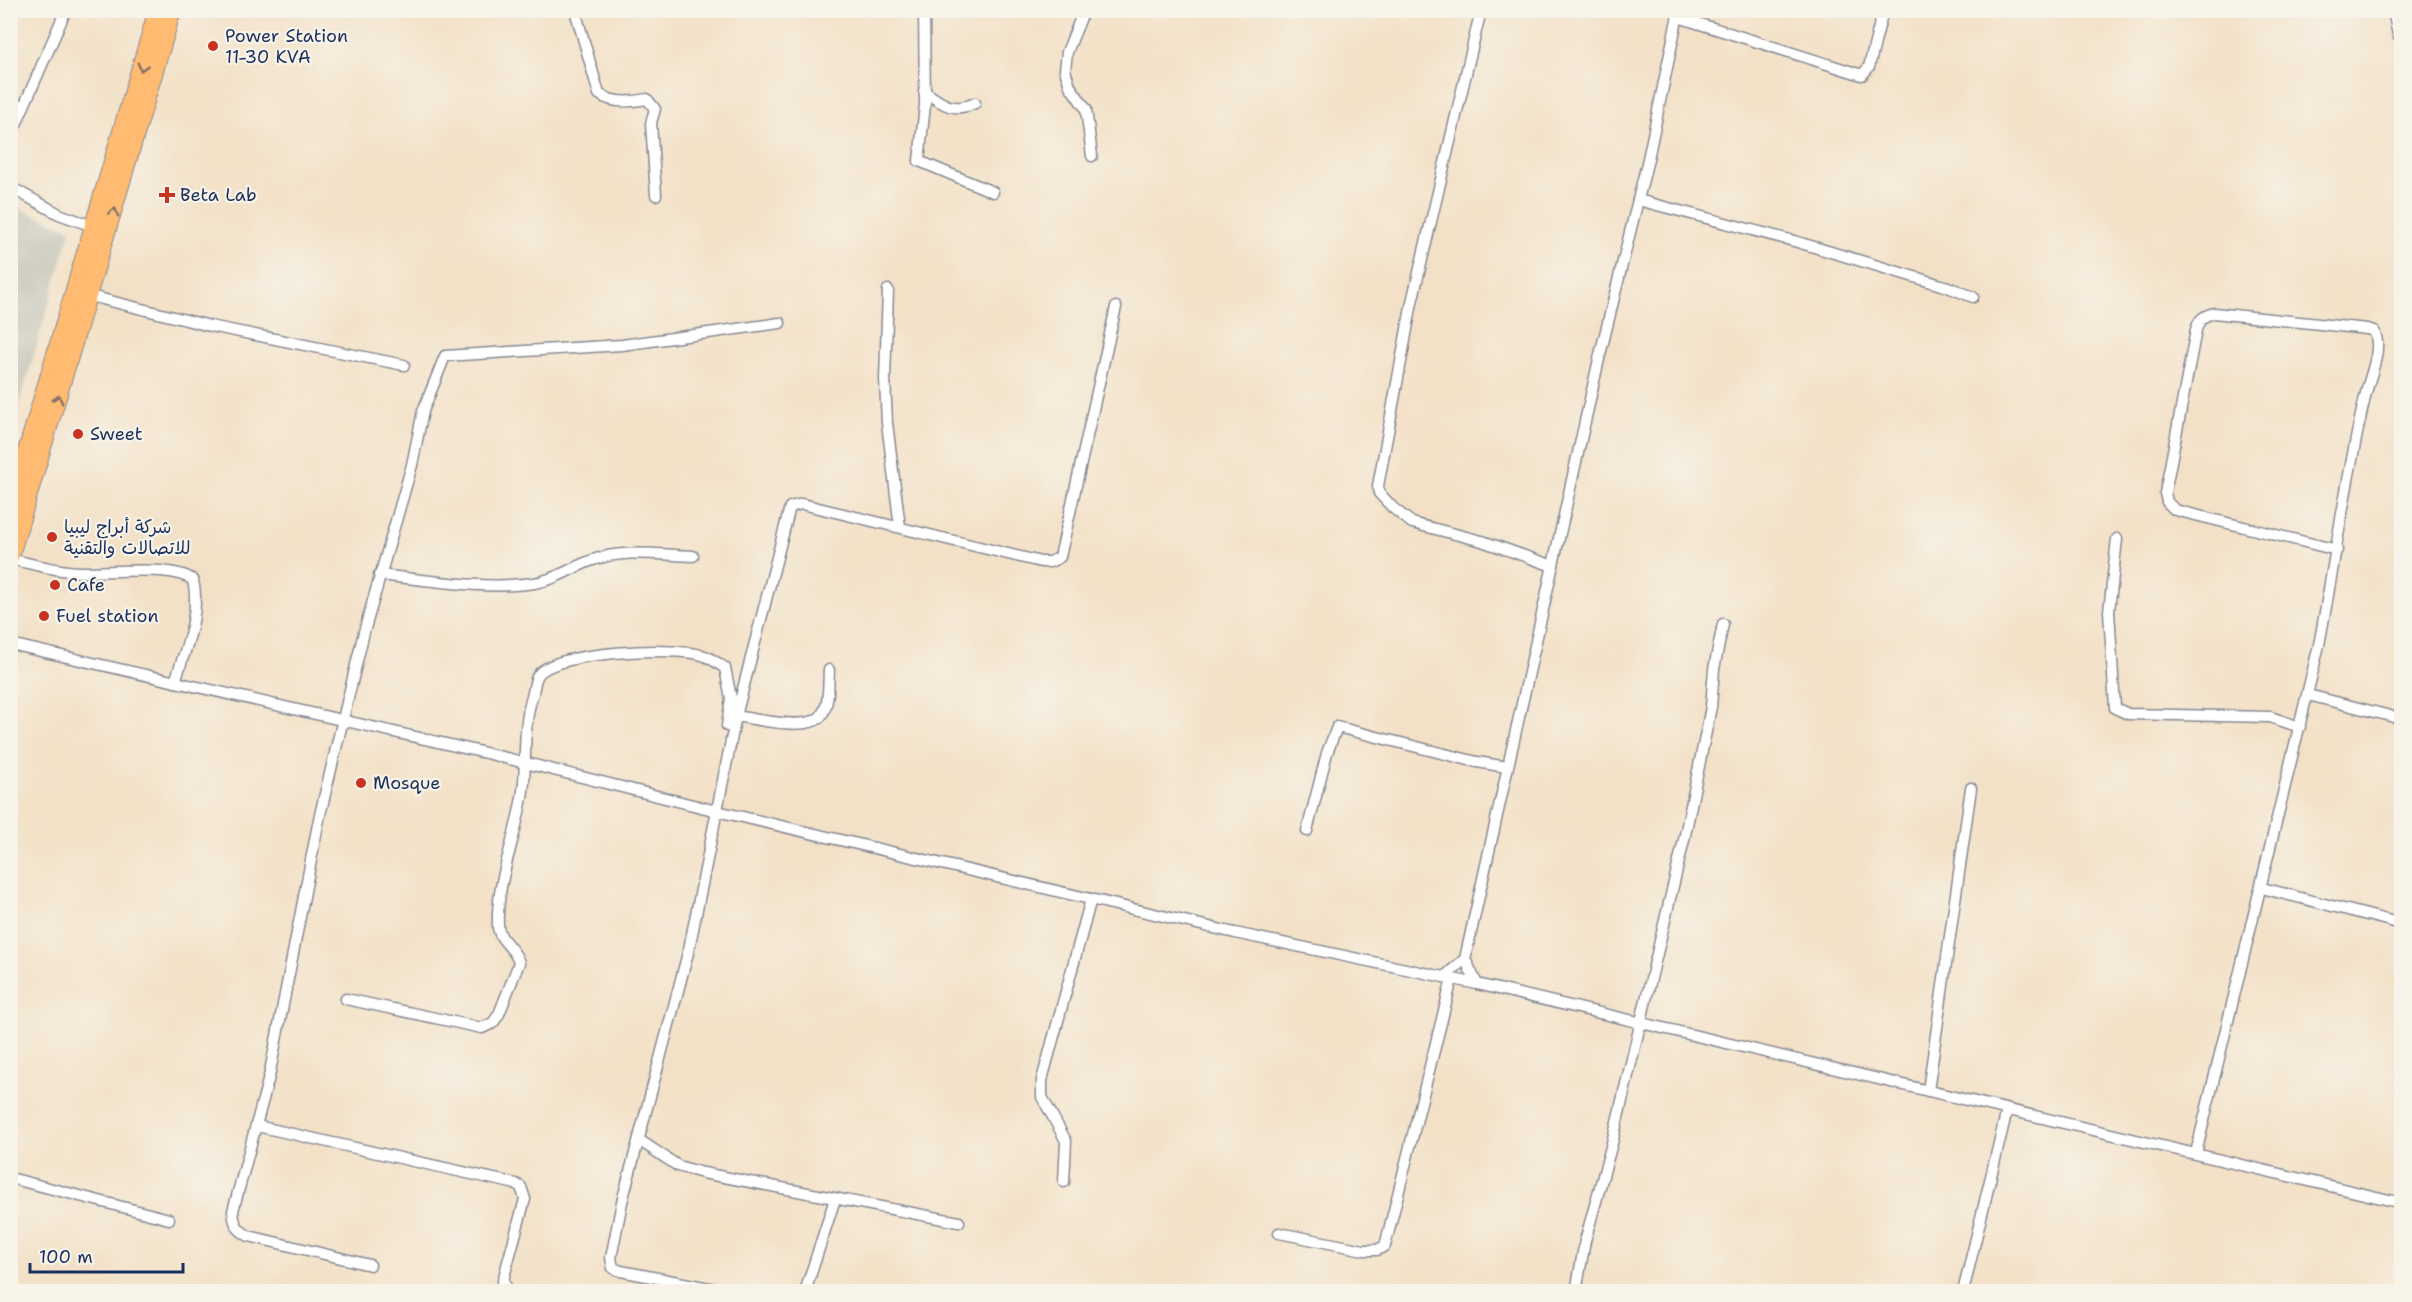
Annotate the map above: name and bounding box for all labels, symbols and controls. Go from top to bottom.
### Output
place label: Power Station 11-30 KVA [225,24,348,69]
marker: Power Station 11-30 KVA [206,39,220,53]
one-way arrow [137,61,149,72]
place label: Beta Lab [180,183,257,207]
marker: Beta Lab [158,186,176,204]
one-way arrow [107,207,119,218]
one-way arrow [51,394,63,405]
place label: Sweet [90,422,143,446]
marker: Sweet [71,427,85,441]
place label: شركة أبراج ليبيا للاتصالات والتقنية [64,515,190,560]
marker: شركة أبراج ليبيا للاتصالات والتقنية [45,530,59,544]
place label: Cafe [67,573,105,597]
marker: Cafe [48,578,62,592]
place label: Fuel station [56,604,158,628]
marker: Fuel station [37,609,51,623]
place label: Mosque [373,771,440,795]
marker: Mosque [354,776,368,790]
scale bar [30,1236,183,1274]
text: 100 m [39,1245,93,1269]

